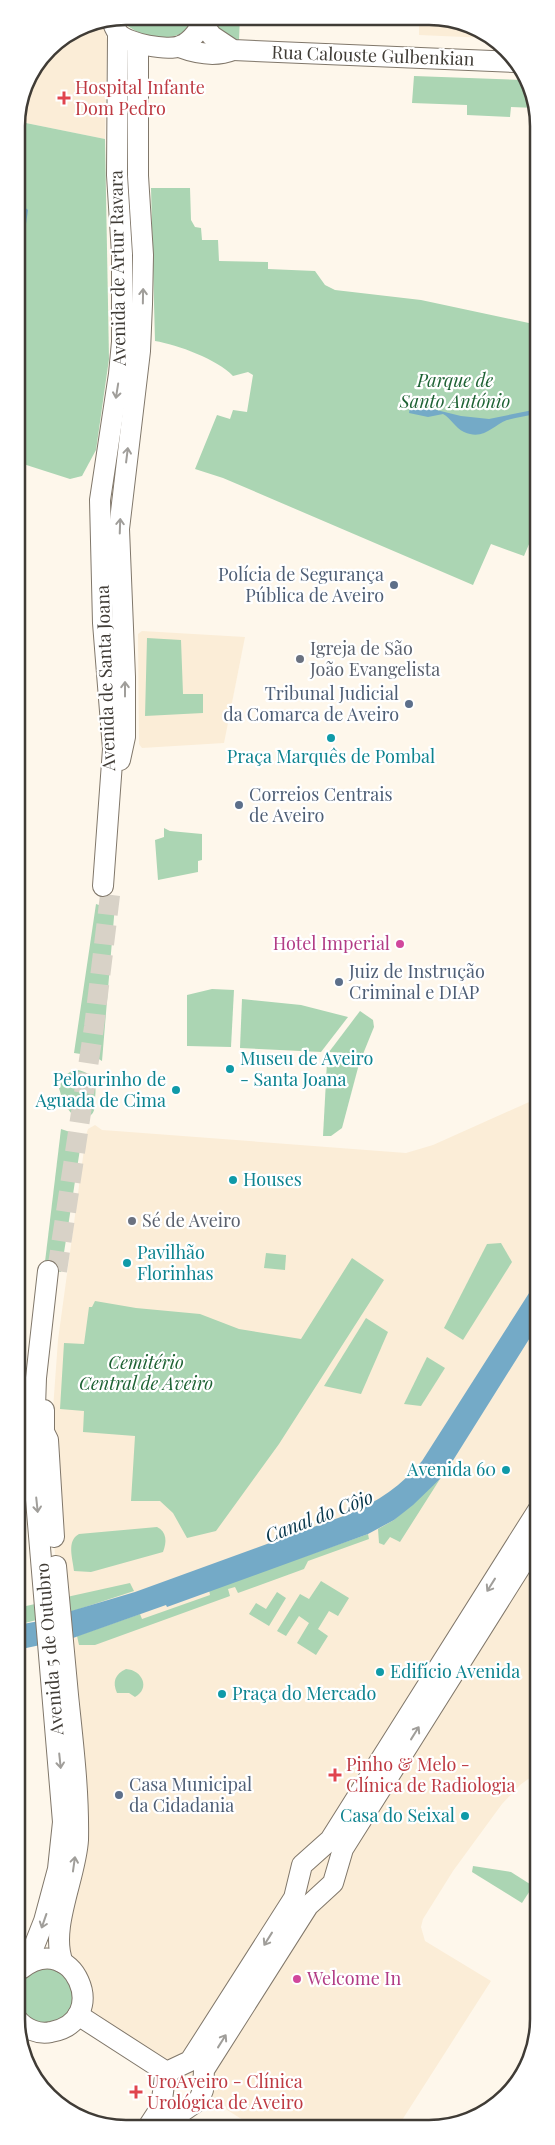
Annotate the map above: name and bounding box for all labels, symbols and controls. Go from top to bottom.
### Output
street label: Rua Calouste Gulbenkian [271,39,475,71]
place label: Hospital Infante Dom Pedro [75,75,205,120]
marker: Hospital Infante Dom Pedro [57,91,71,105]
street label: Avenida de Artur Ravara [103,170,131,367]
one-way arrow [138,288,147,304]
park label: Parque de Santo António [399,368,510,413]
one-way arrow [111,382,121,398]
one-way arrow [122,447,132,463]
one-way arrow [115,519,125,535]
place label: Polícia de Segurança Pública de Aveiro [218,562,384,607]
marker: Polícia de Segurança Pública de Aveiro [388,579,400,591]
street label: Avenida de Santa Joana [90,585,120,772]
place label: Igreja de São João Evangelista [309,636,440,681]
marker: Igreja de São João Evangelista [294,653,306,665]
one-way arrow [120,681,130,697]
place label: Tribunal Judicial da Comarca de Aveiro [223,681,399,726]
marker: Tribunal Judicial da Comarca de Aveiro [403,698,415,710]
marker: Praça Marquês de Pombal [325,732,337,744]
place label: Praça Marquês de Pombal [227,744,435,768]
place label: Correios Centrais de Aveiro [249,782,393,827]
marker: Correios Centrais de Aveiro [233,799,245,811]
place label: Hotel Imperial [273,931,390,955]
marker: Hotel Imperial [394,938,406,950]
place label: Juiz de Instrução Criminal e DIAP [348,959,485,1004]
marker: Juiz de Instrução Criminal e DIAP [333,976,345,988]
place label: Museu de Aveiro - Santa Joana [240,1046,373,1091]
marker: Museu de Aveiro - Santa Joana [224,1063,236,1075]
place label: Pelourinho de Aguada de Cima [34,1067,166,1112]
marker: Pelourinho de Aguada de Cima [170,1084,182,1096]
place label: Houses [243,1167,302,1191]
marker: Houses [227,1174,239,1186]
place label: Sé de Aveiro [142,1208,241,1232]
marker: Sé de Aveiro [126,1215,138,1227]
place label: Pavilhão Florinhas [137,1240,214,1285]
marker: Pavilhão Florinhas [121,1257,133,1269]
park label: Cemitério Central de Aveiro [79,1350,213,1395]
place label: Avenida 60 [406,1457,496,1481]
marker: Avenida 60 [500,1464,512,1476]
water label: Canal do Côjo [261,1483,376,1548]
one-way arrow [32,1497,42,1513]
street label: Avenida 5 de Outubro [30,1562,69,1737]
one-way arrow [485,1578,496,1592]
place label: Edifício Avenida [390,1659,520,1683]
marker: Edifício Avenida [374,1666,386,1678]
place label: Praça do Mercado [232,1681,377,1705]
marker: Praça do Mercado [216,1688,228,1700]
one-way arrow [411,1727,421,1741]
place label: Pinho & Melo - Clínica de Radiologia [346,1752,516,1797]
one-way arrow [55,1753,65,1769]
marker: Pinho & Melo - Clínica de Radiologia [328,1768,342,1782]
place label: Casa Municipal da Cidadania [129,1772,252,1817]
marker: Casa Municipal da Cidadania [113,1789,125,1801]
place label: Casa do Seixal [340,1803,455,1827]
marker: Casa do Seixal [459,1810,471,1822]
one-way arrow [70,1857,80,1873]
one-way arrow [39,1913,48,1928]
one-way arrow [263,1931,273,1945]
place label: Welcome In [306,1966,401,1990]
marker: Welcome In [291,1973,303,1985]
one-way arrow [218,2034,228,2048]
place label: UroAveiro - Clínica Urológica de Aveiro [147,2069,303,2114]
marker: UroAveiro - Clínica Urológica de Aveiro [129,2085,143,2099]

